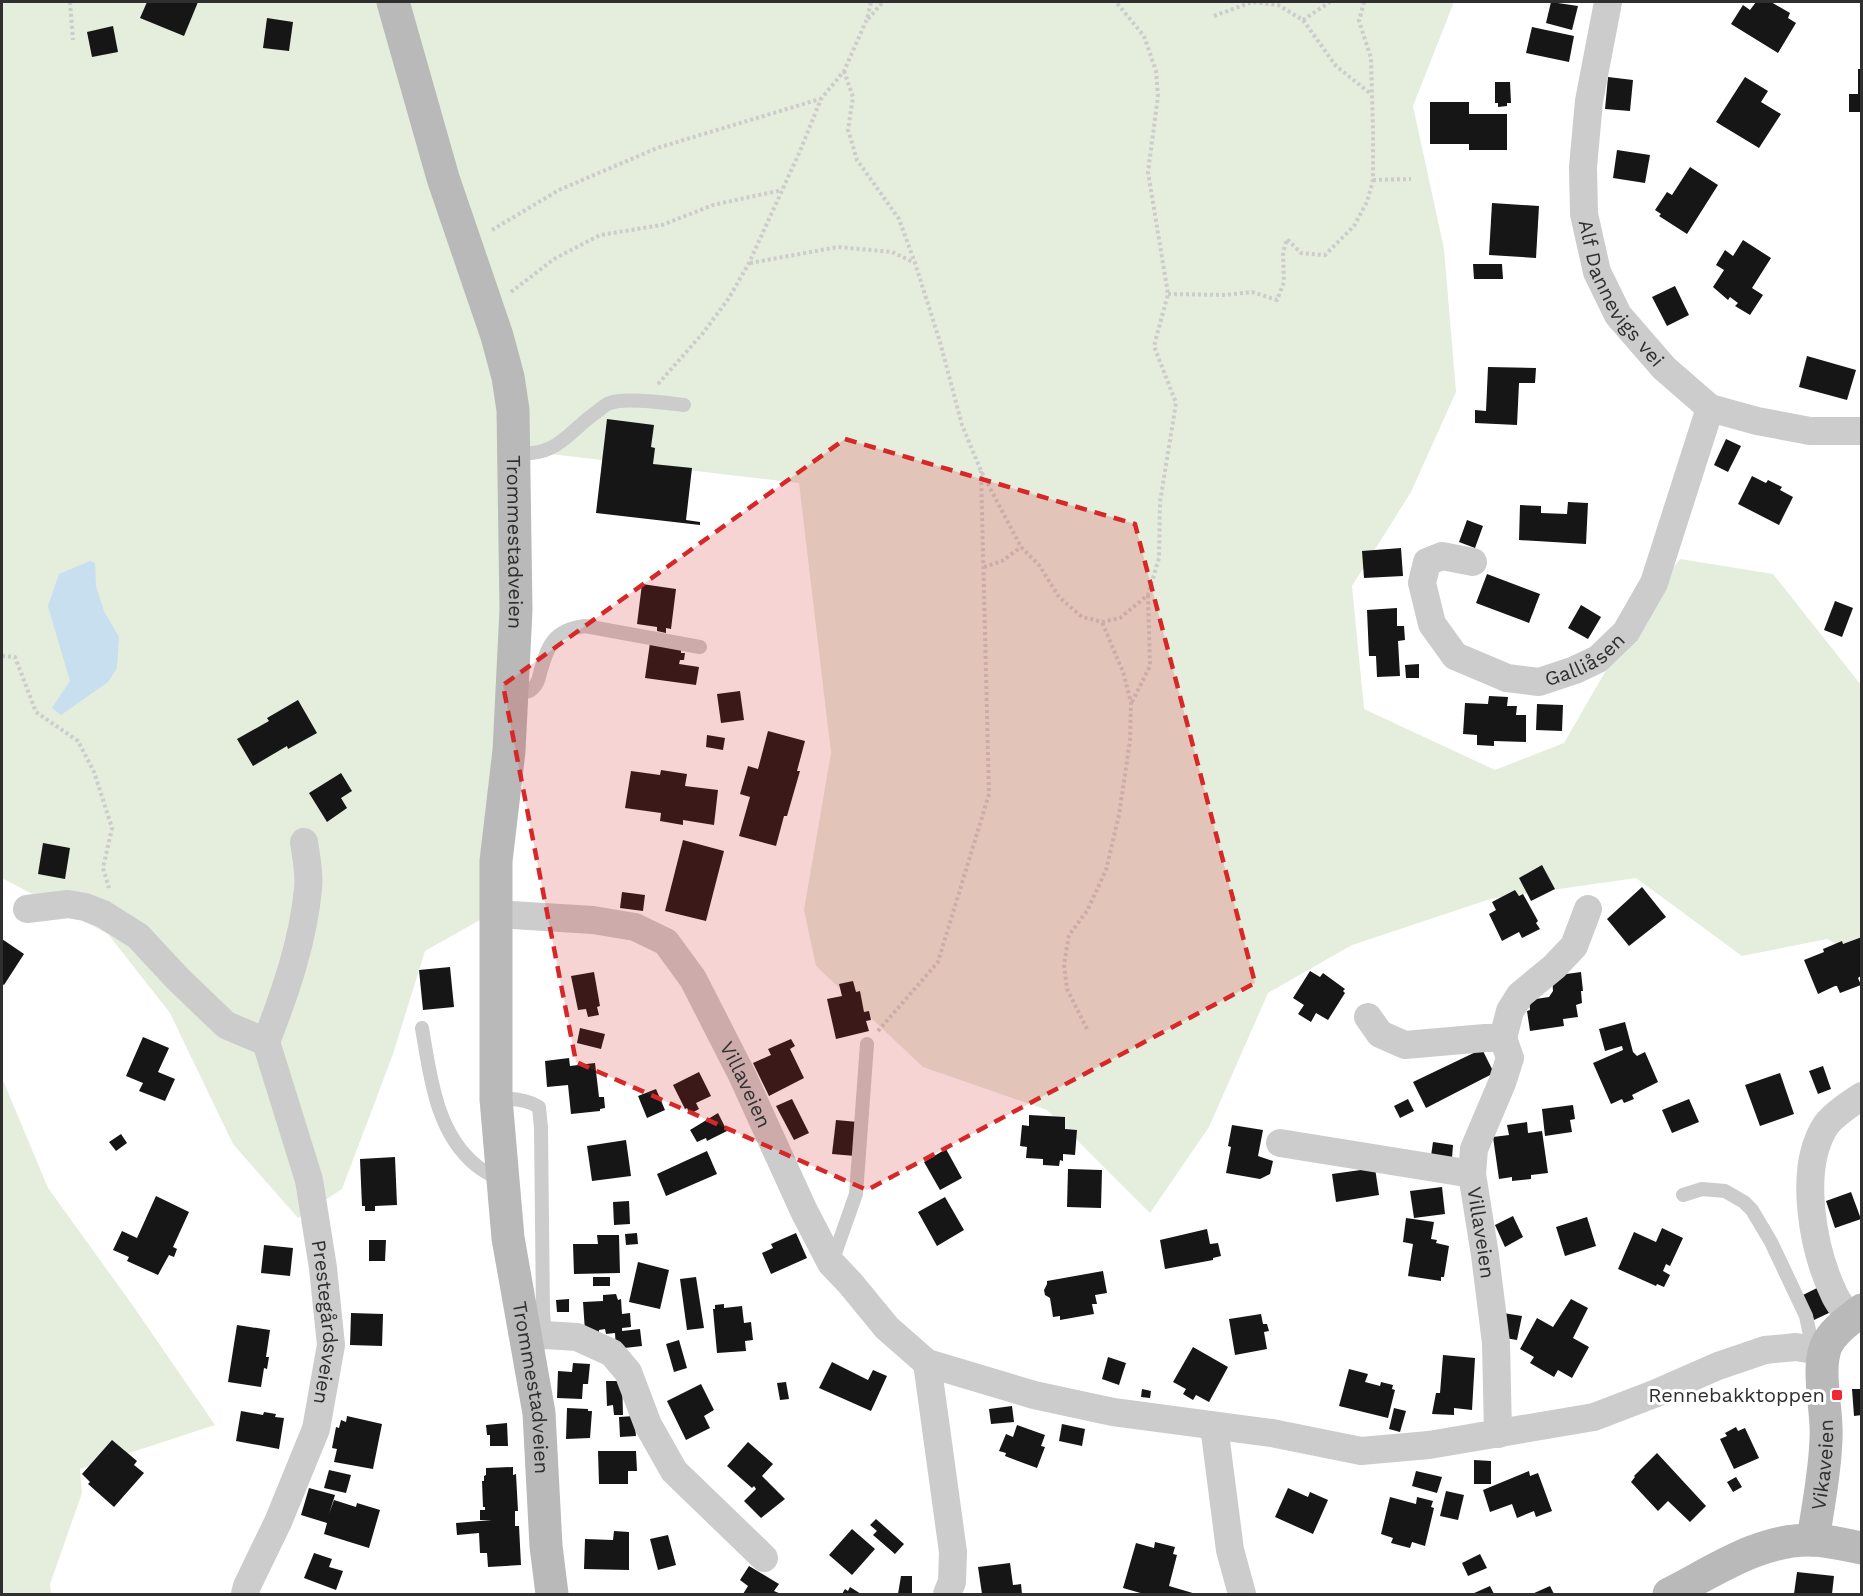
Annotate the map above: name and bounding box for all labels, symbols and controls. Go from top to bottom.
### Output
street label: Alf Dannevigs vei [1574,217,1669,371]
street label: Trommestadveien [502,455,528,630]
street label: Galliåsen [1542,628,1630,691]
street label: Villaveien [715,1037,776,1131]
street label: Villaveien [1462,1185,1500,1280]
street label: Prestegårdsveien [307,1238,343,1406]
street label: Trommestadveien [507,1300,554,1475]
place label: Rennebakktoppen [1648,1383,1825,1407]
marker: Rennebakktoppen [1830,1388,1844,1402]
street label: Vikaveien [1806,1419,1838,1512]

